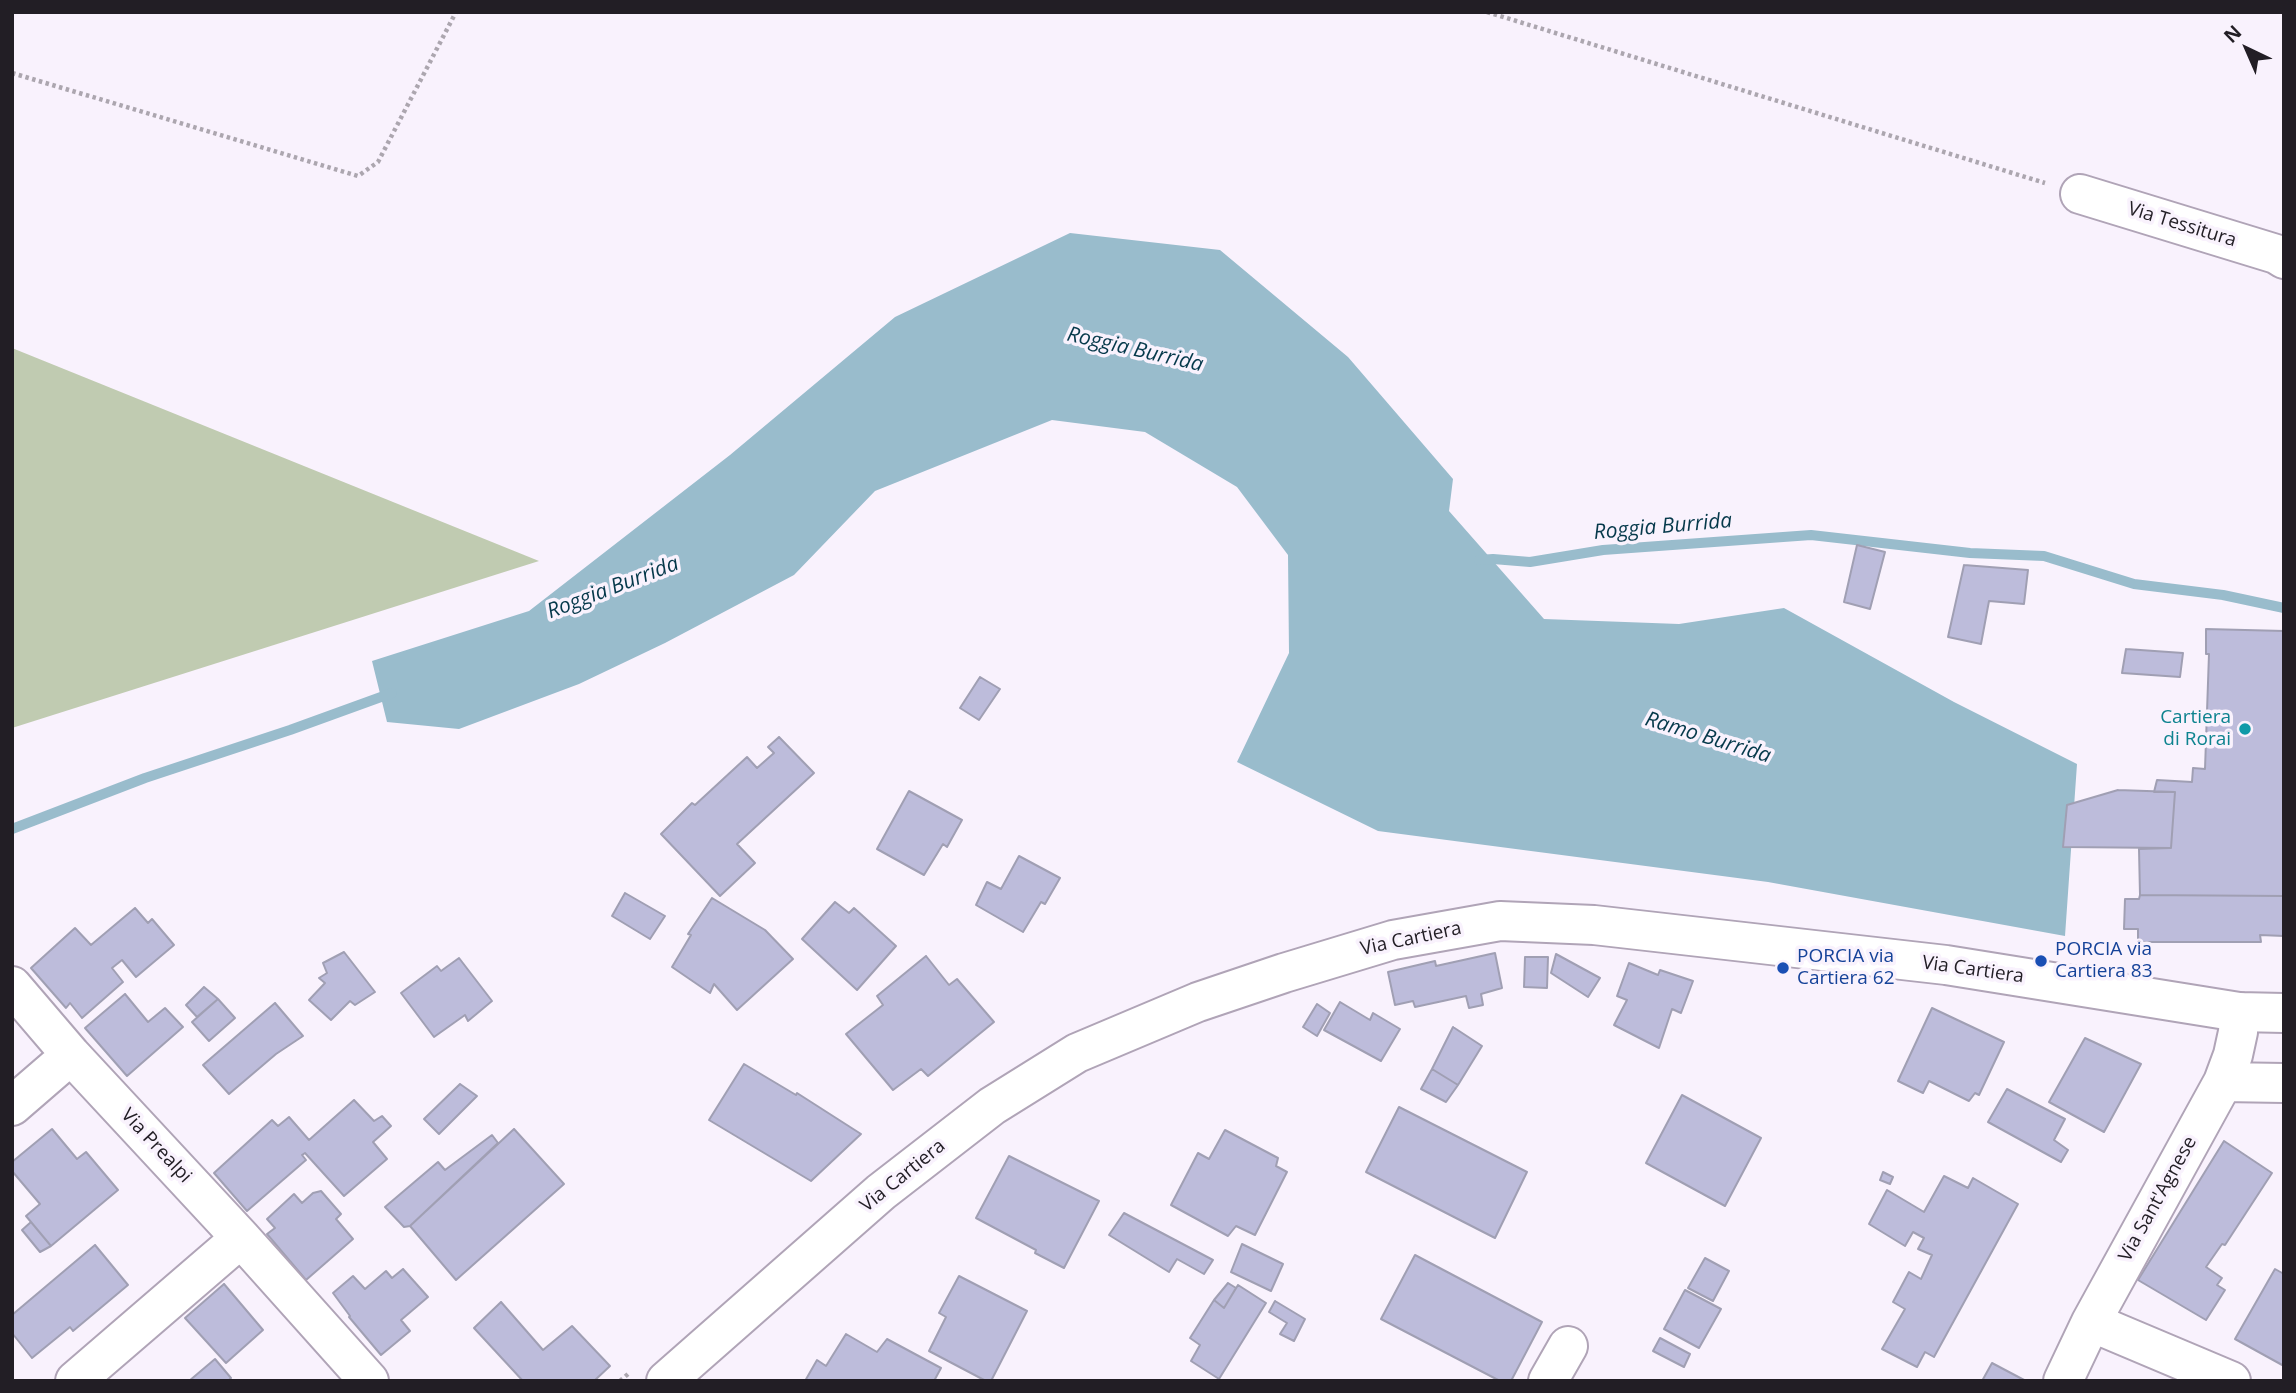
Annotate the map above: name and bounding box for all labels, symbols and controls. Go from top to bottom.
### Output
north arrow [2212,14,2282,84]
text: N [2218,19,2247,49]
street label: Via Tessitura [2125,198,2239,252]
water label: Roggia Burrida [1065,322,1205,378]
water label: Roggia Burrida [1593,508,1733,546]
water label: Roggia Burrida [544,551,682,625]
water label: Ramo Burrida [1642,707,1774,769]
place label: Cartiera di Rorai [2160,707,2231,751]
marker: Cartiera di Rorai [2237,721,2253,737]
street label: Via Cartiera [1359,917,1463,961]
place label: PORCIA via Cartiera 83 [2055,939,2153,983]
place label: PORCIA via Cartiera 62 [1797,946,1895,990]
street label: Via Cartiera [1921,952,2025,988]
marker: PORCIA via Cartiera 83 [2033,953,2049,969]
marker: PORCIA via Cartiera 62 [1775,960,1791,976]
street label: Via Prealpi [116,1104,196,1188]
street label: Via Sant'Agnese [2114,1132,2202,1266]
street label: Via Cartiera [856,1135,950,1217]

